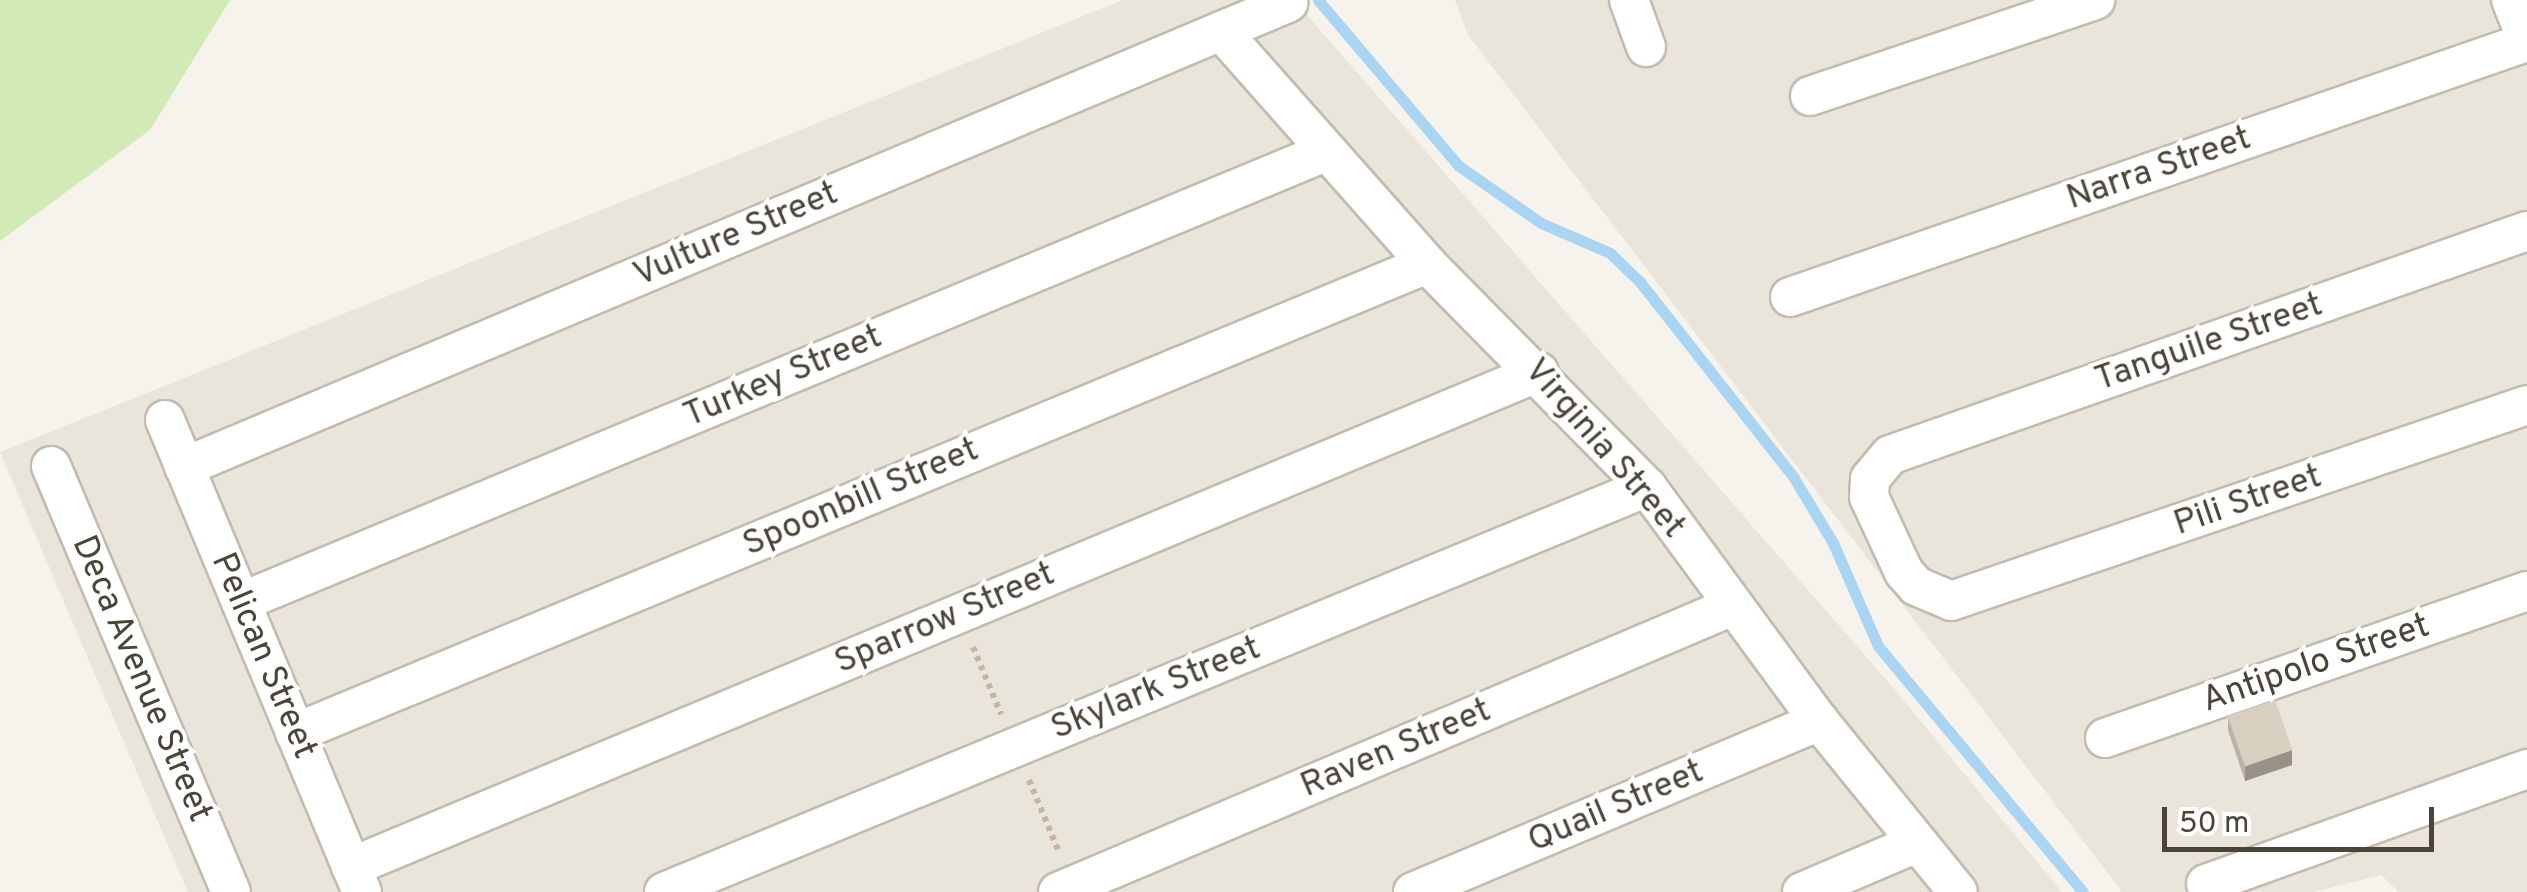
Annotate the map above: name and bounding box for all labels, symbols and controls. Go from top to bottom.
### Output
street label: Narra Street [2061,118,2257,220]
street label: Vulture Street [628,173,844,297]
street label: Tanguile Street [2090,284,2328,402]
street label: Turkey Street [678,316,888,438]
street label: Virginia Street [1514,350,1694,548]
street label: Spoonbill Street [737,429,985,567]
street label: Pili Street [2169,456,2327,546]
street label: Deca Avenue Street [61,529,221,829]
street label: Pelican Street [201,547,325,765]
street label: Sparrow Street [829,554,1061,684]
street label: Antipolo Street [2197,605,2435,723]
street label: Skylark Street [1045,628,1267,750]
street label: Raven Street [1295,690,1497,808]
street label: Quail Street [1522,751,1710,863]
scale bar [2167,787,2440,849]
text: 50 m [2179,806,2249,843]

